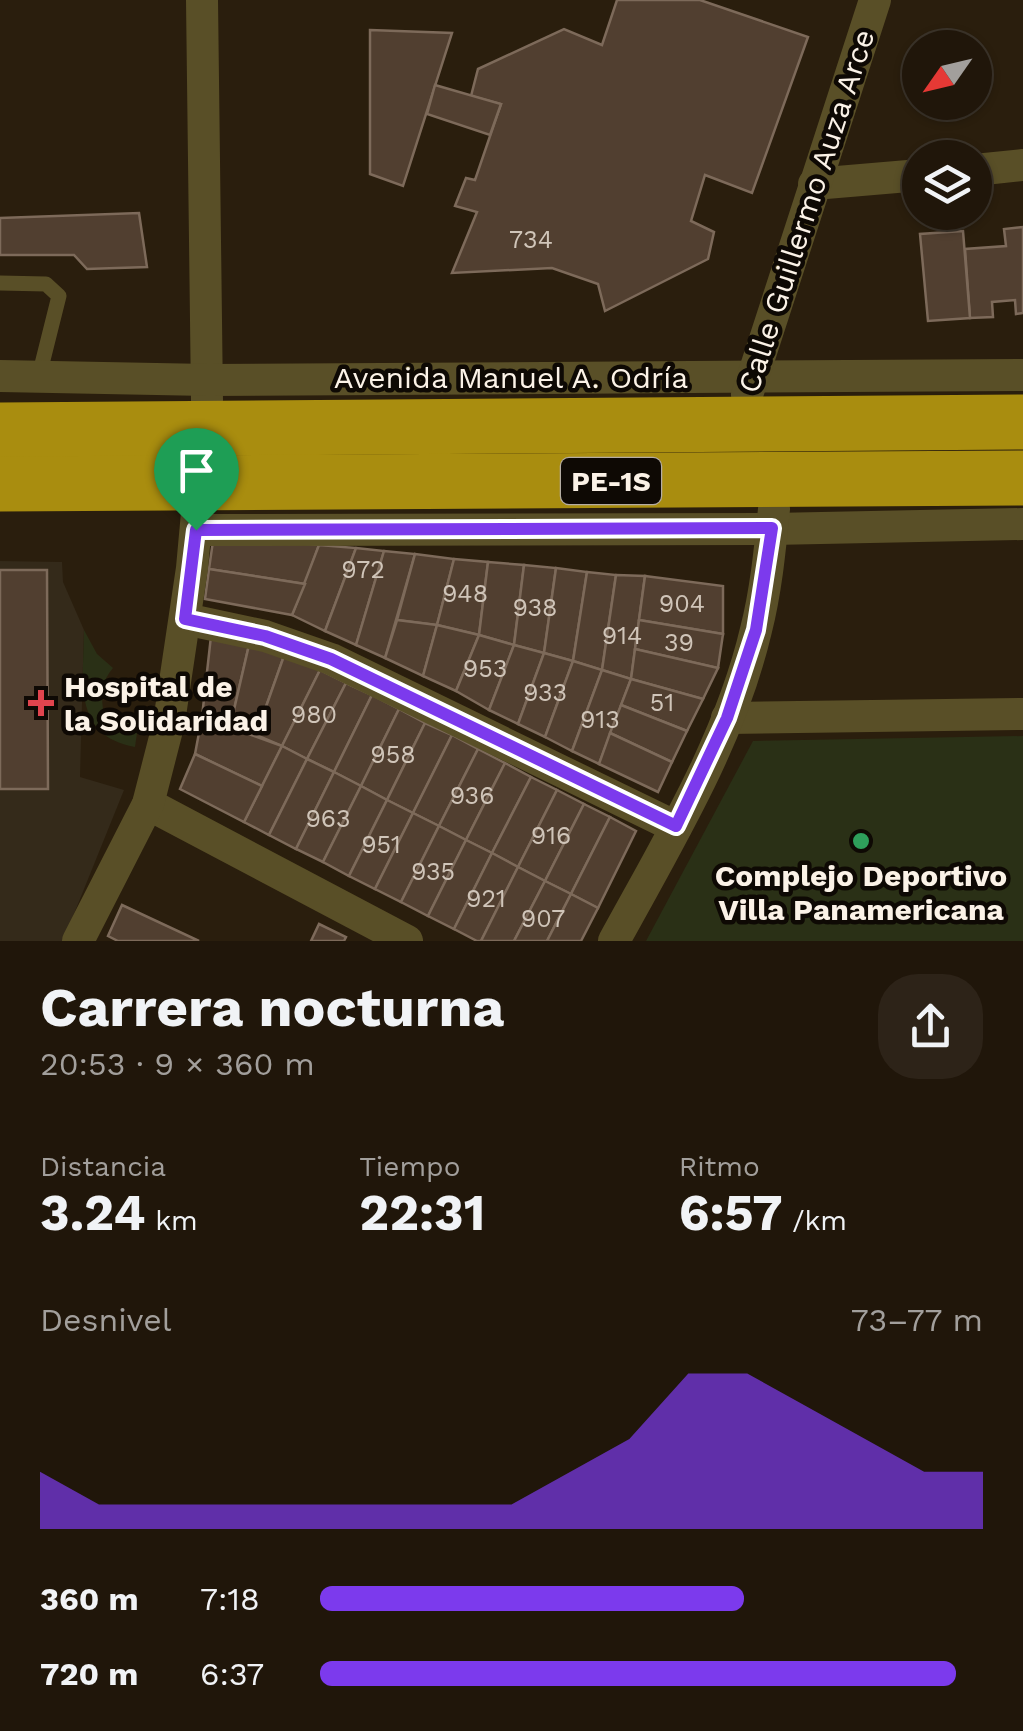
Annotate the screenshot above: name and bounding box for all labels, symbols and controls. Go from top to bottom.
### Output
street label: Calle Guillermo Auza Arce [731,25,881,397]
north arrow [902,30,992,120]
map controls [902,30,992,230]
button: layers [902,140,992,230]
house number: 734 [509,225,553,254]
street label: Avenida Manuel A. Odría [334,360,688,395]
pin [154,428,239,531]
icon: arrive [169,443,224,498]
road number: PE-1S [561,458,661,504]
house number: 972 [341,555,385,584]
house number: 948 [442,579,488,608]
house number: 904 [659,589,705,618]
house number: 938 [513,593,557,622]
house number: 914 [602,621,642,650]
house number: 39 [664,628,694,657]
house number: 953 [463,654,507,683]
place label: Hospital de la Solidaridad [64,669,268,738]
house number: 933 [523,678,567,707]
house number: 51 [650,688,674,717]
marker: Hospital de la Solidaridad [28,690,54,716]
house number: 980 [291,700,337,729]
house number: 913 [580,705,620,734]
house number: 958 [370,740,416,769]
house number: 936 [450,781,494,810]
house number: 963 [305,804,351,833]
house number: 916 [531,821,571,850]
house number: 951 [361,830,401,859]
marker: Complejo Deportivo Villa Panamericana [850,830,872,852]
house number: 935 [411,857,455,886]
place label: Complejo Deportivo Villa Panamericana [715,858,1007,927]
house number: 921 [466,884,506,913]
house number: 907 [521,904,565,933]
button: share [878,974,983,1079]
text: Carrera nocturna [40,975,504,1039]
text: 20:53 · 9 × 360 m [40,1045,315,1083]
text: Distancia [40,1150,166,1183]
text: Tiempo [359,1150,460,1183]
text: Ritmo [679,1150,760,1183]
text: 3.24 [40,1183,146,1242]
text: 22:31 [359,1183,485,1242]
text: 6:57 [679,1183,783,1242]
text: km [146,1204,198,1237]
text: /km [783,1204,847,1237]
text: Desnivel [40,1301,172,1339]
text: 73–77 m [851,1301,983,1339]
text: 360 m [40,1580,139,1618]
text: 7:18 [200,1580,260,1618]
text: 720 m [40,1655,138,1693]
text: 6:37 [200,1655,264,1693]

